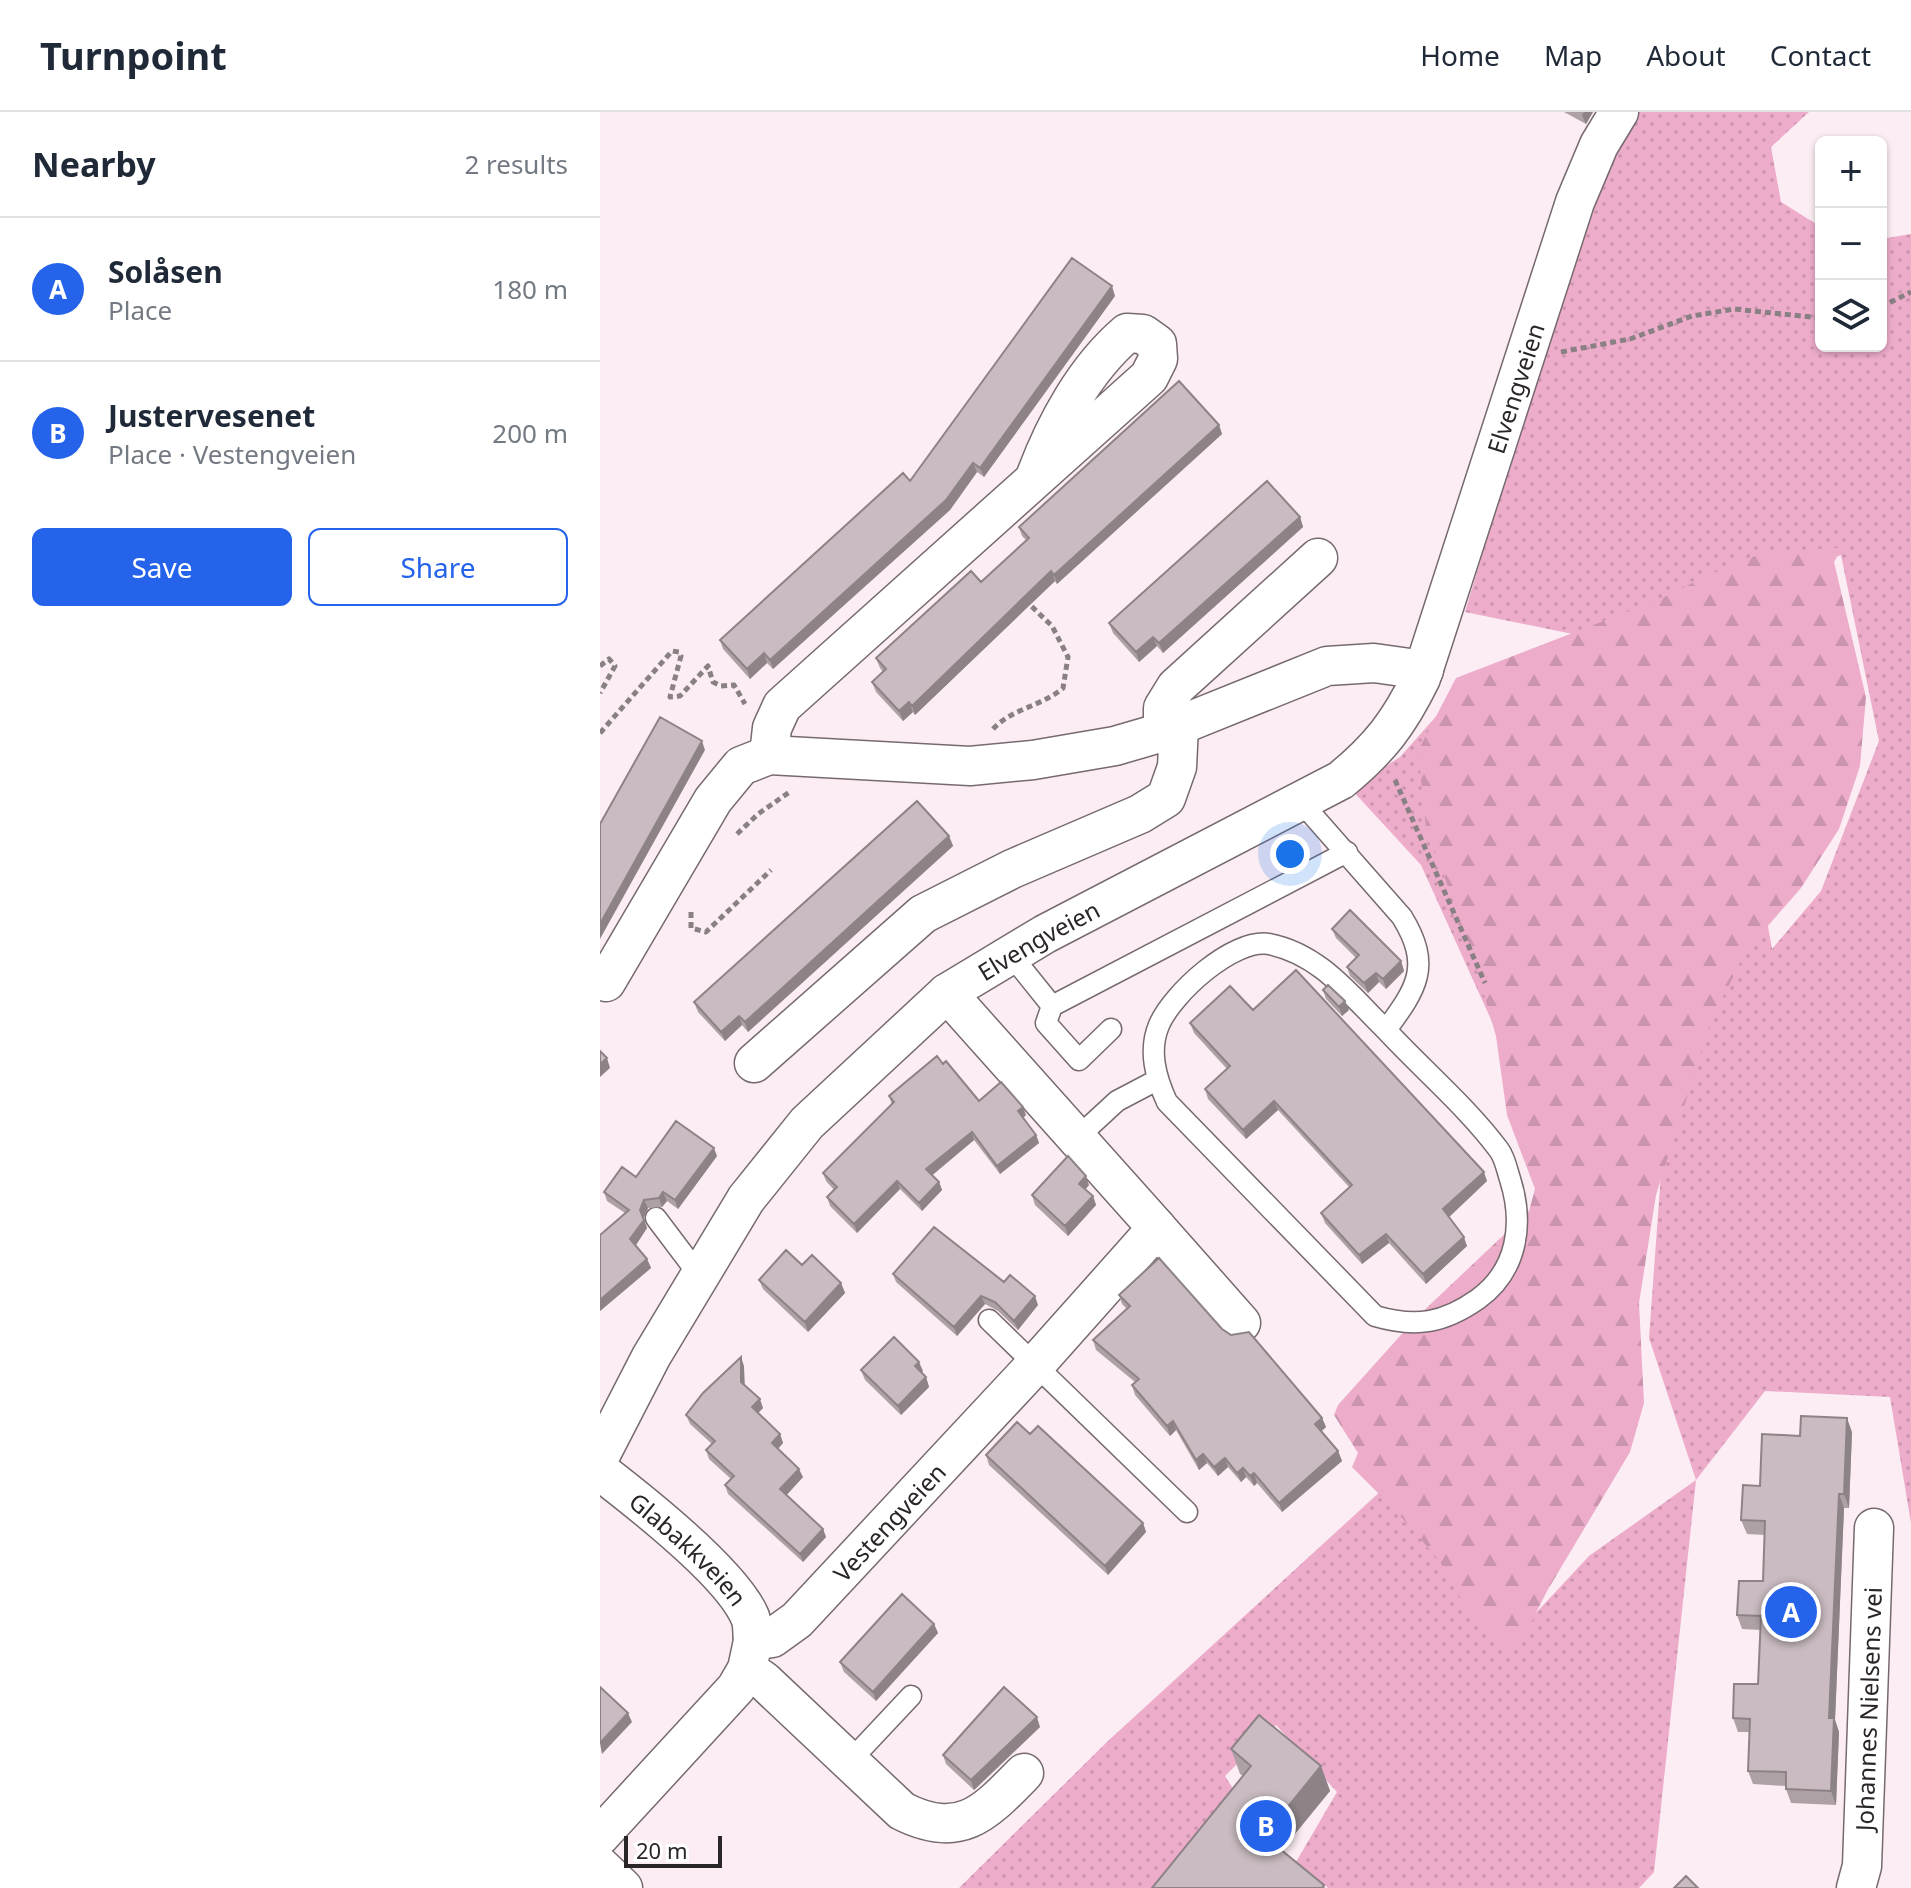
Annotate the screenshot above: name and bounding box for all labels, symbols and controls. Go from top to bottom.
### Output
text: Turnpoint [40,29,227,81]
text: Home [1420,36,1500,74]
text: Map [1544,36,1602,74]
text: About [1646,36,1726,74]
text: Contact [1770,36,1871,74]
map controls [1815,136,1887,352]
button: + [1815,136,1887,208]
text: Nearby [32,141,156,187]
text: 2 results [464,146,568,182]
button: − [1815,208,1887,280]
text: Solåsen [108,251,223,292]
text: A [49,271,67,307]
text: 180 m [492,271,568,307]
button: layers [1815,280,1887,352]
text: Place [108,292,172,328]
street label: Elvengveien [1478,319,1551,457]
text: Justervesenet [108,395,315,436]
text: B [49,415,67,451]
text: 200 m [492,415,568,451]
text: Place · Vestengveien [108,436,356,472]
button: Save [32,528,292,606]
button: Share [308,528,568,606]
your location [1270,834,1310,874]
street label: Elvengveien [971,892,1105,987]
street label: Vestengveien [825,1455,952,1588]
street label: Glabakkveien [623,1484,755,1612]
pin: A [1765,1582,1817,1642]
street label: Johannes Nielsens vei [1847,1586,1888,1834]
pin: B [1240,1796,1292,1856]
scale bar [624,1832,722,1868]
text: 20 m [636,1835,687,1865]

